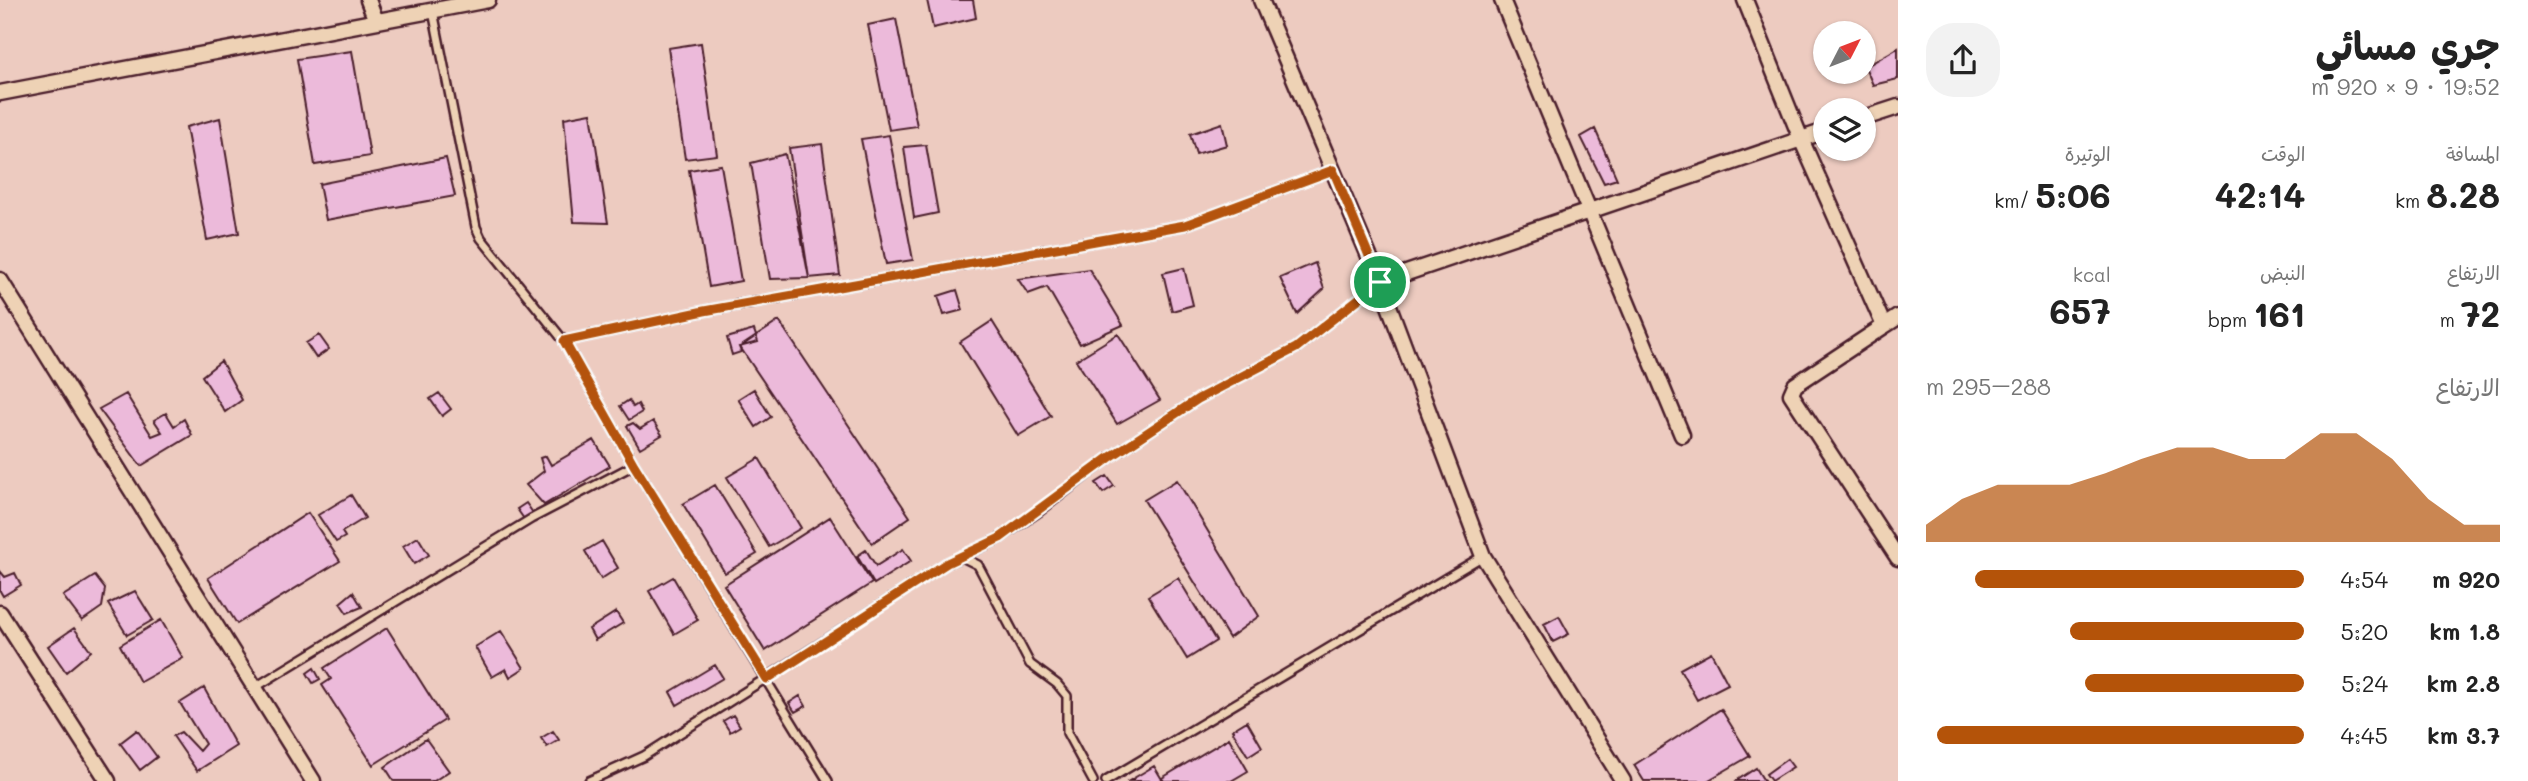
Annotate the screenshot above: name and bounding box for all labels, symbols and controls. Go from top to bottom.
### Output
text: جري مسائي [2316,20,2500,70]
north arrow [1813,21,1876,84]
map controls [1813,21,1876,161]
button: share [1926,23,2000,97]
text: 19:52 · 9 × 920 m [2311,71,2500,101]
button: layers [1813,98,1876,161]
text: الوتيرة [2065,141,2111,166]
text: الوقت [2261,141,2305,166]
text: المسافة [2446,141,2500,166]
text: 5:06 [2035,171,2111,217]
text: 42:14 [2215,171,2305,217]
text: 8.28 [2426,171,2500,217]
text: /km [1994,188,2035,213]
text: km [2395,188,2426,213]
pin [1350,252,1410,312]
text: النبض [2260,260,2305,285]
text: الارتفاع [2447,260,2500,285]
text: kcal [2073,262,2111,287]
icon: arrive [1361,263,1399,301]
text: 657 [2050,287,2111,333]
text: 161 [2253,290,2305,336]
text: 72 [2461,290,2500,336]
text: bpm [2208,307,2253,332]
text: m [2440,307,2461,332]
text: 288–295 m [1926,371,2051,401]
text: الارتفاع [2436,372,2500,402]
text: 4:54 [2340,564,2388,594]
text: 920 m [2432,564,2500,594]
text: 5:20 [2340,616,2388,646]
text: 1.8 km [2430,616,2500,646]
text: 5:24 [2341,668,2388,698]
text: 2.8 km [2427,668,2500,698]
text: 4:45 [2340,720,2388,750]
text: 3.7 km [2427,720,2500,750]

